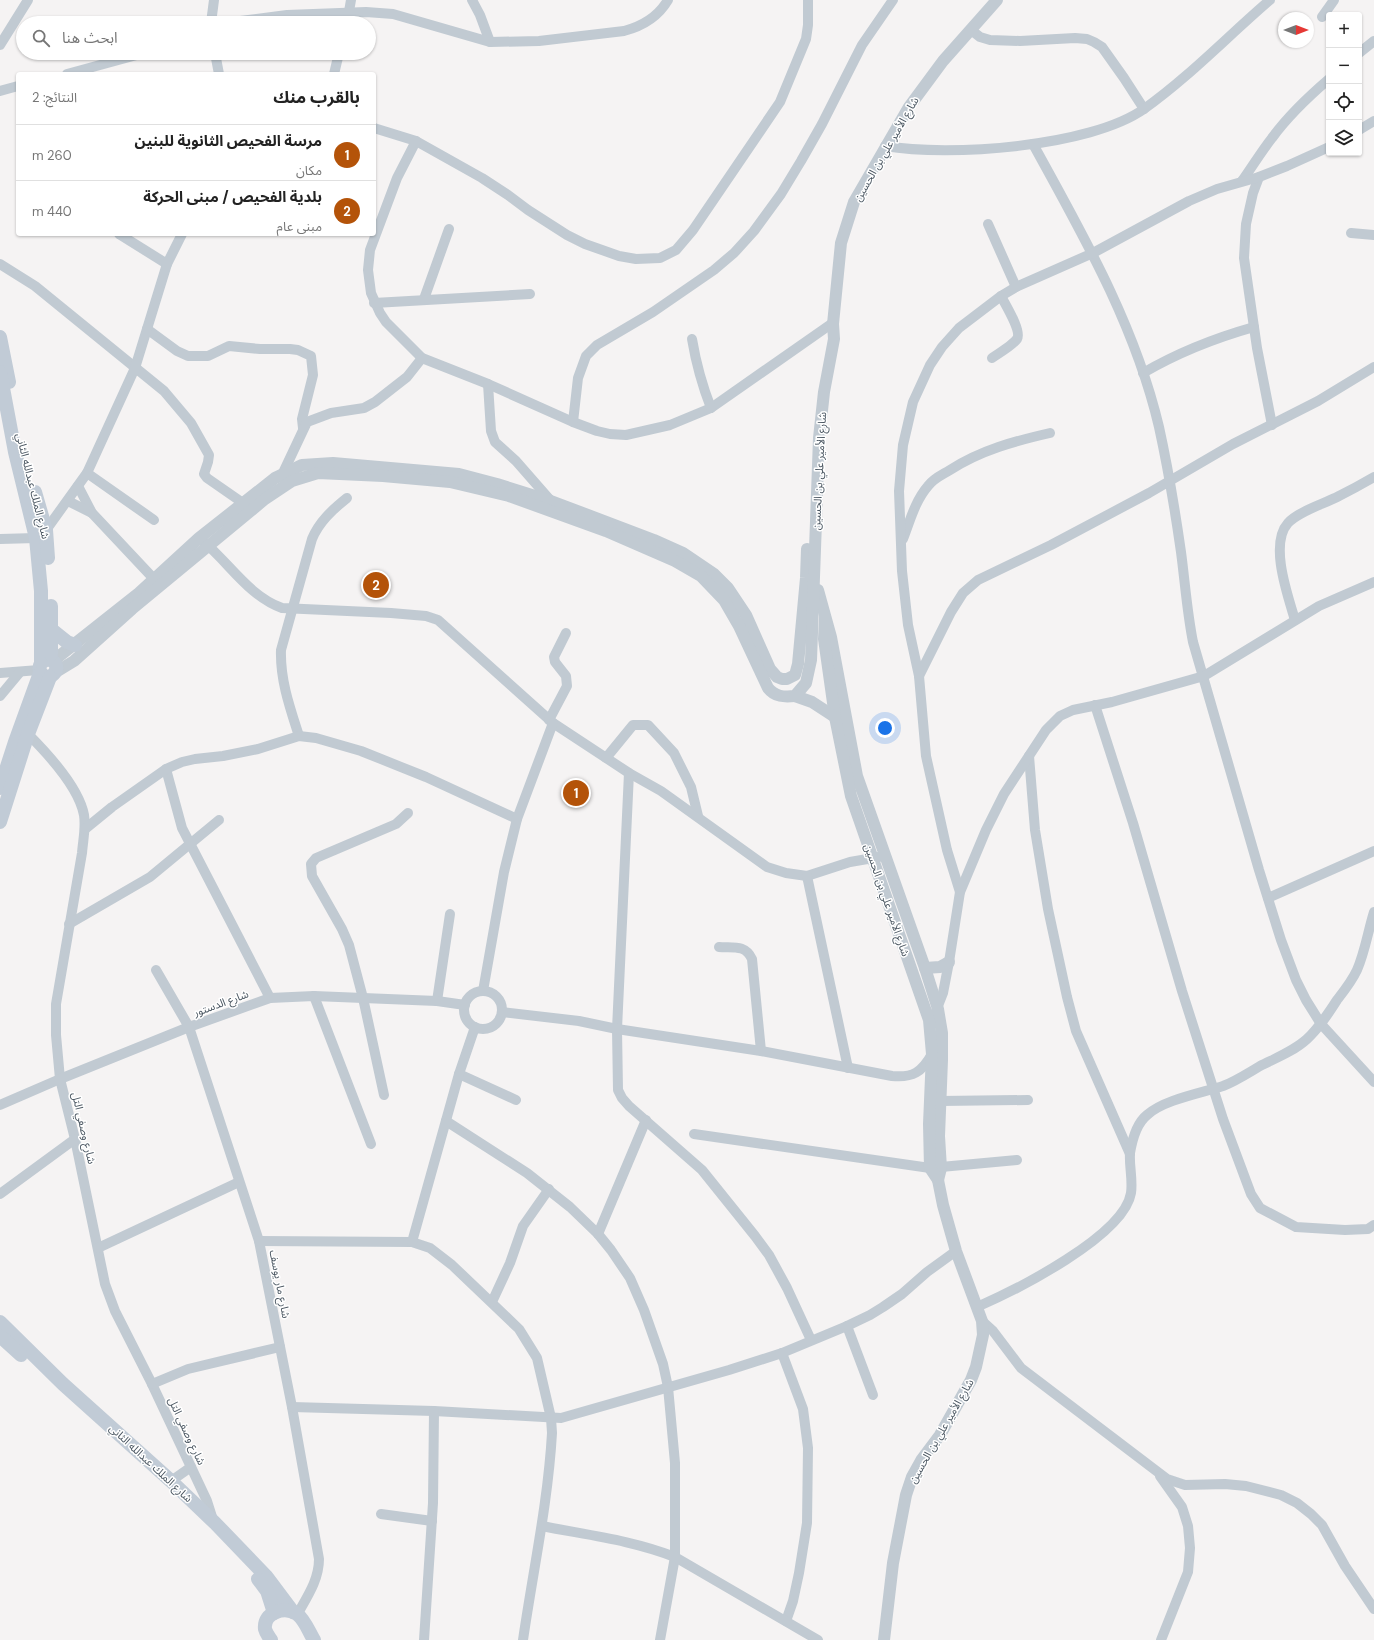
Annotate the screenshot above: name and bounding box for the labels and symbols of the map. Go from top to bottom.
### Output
north arrow [1278,12,1314,48]
street label: شارع الأمير علي بن الحسين [850,94,924,205]
street label: شارع الأمير علي بن الحسين [809,411,832,531]
street label: شارع الملك عبدالله الثاني [11,432,53,541]
pin: 2 [363,570,389,600]
your location [875,718,895,738]
pin: 1 [563,778,589,808]
street label: شارع الأمير علي بن الحسين [859,842,913,959]
street label: شارع الدستور [191,986,251,1021]
street label: شارع وصفي التل [66,1091,99,1166]
street label: شارع مار يوسف [266,1249,294,1320]
street label: شارع الأمير علي بن الحسين [905,1376,979,1487]
street label: شارع وصفي التل [163,1395,209,1469]
street label: شارع الملك عبدالله الثاني [105,1421,196,1507]

